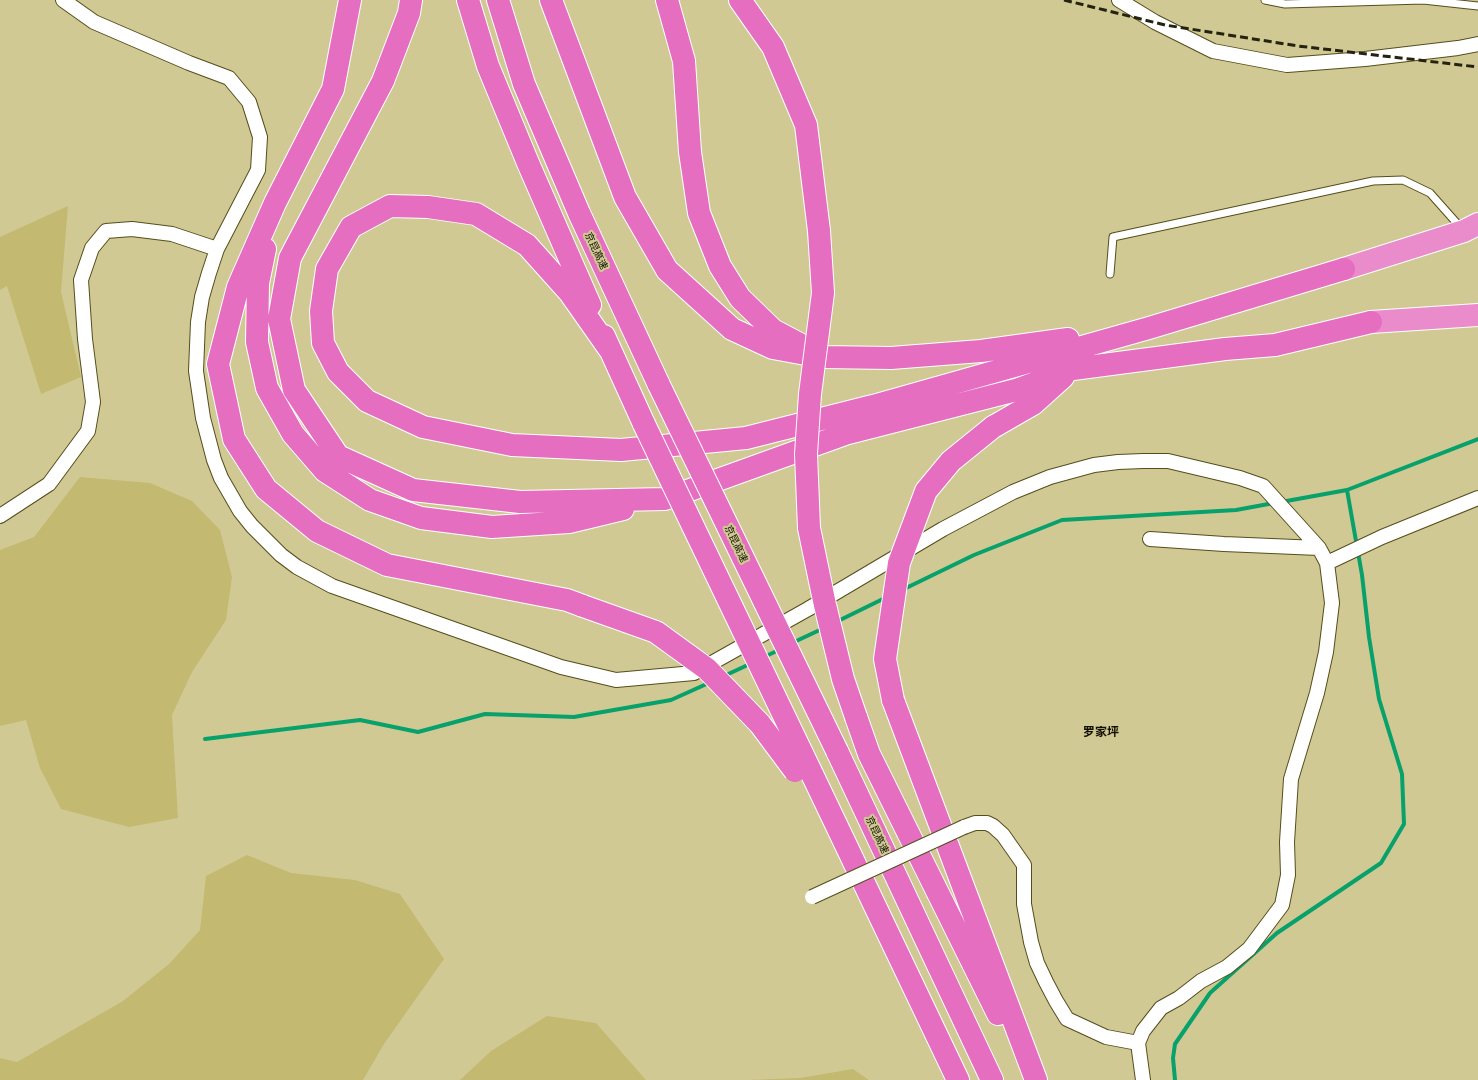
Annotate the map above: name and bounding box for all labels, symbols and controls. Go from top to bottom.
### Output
street label: 京昆高速 [582,230,610,272]
street label: 京昆高速 [722,523,750,565]
district label: 罗家坪 [1083,725,1119,739]
street label: 京昆高速 [863,814,891,856]

